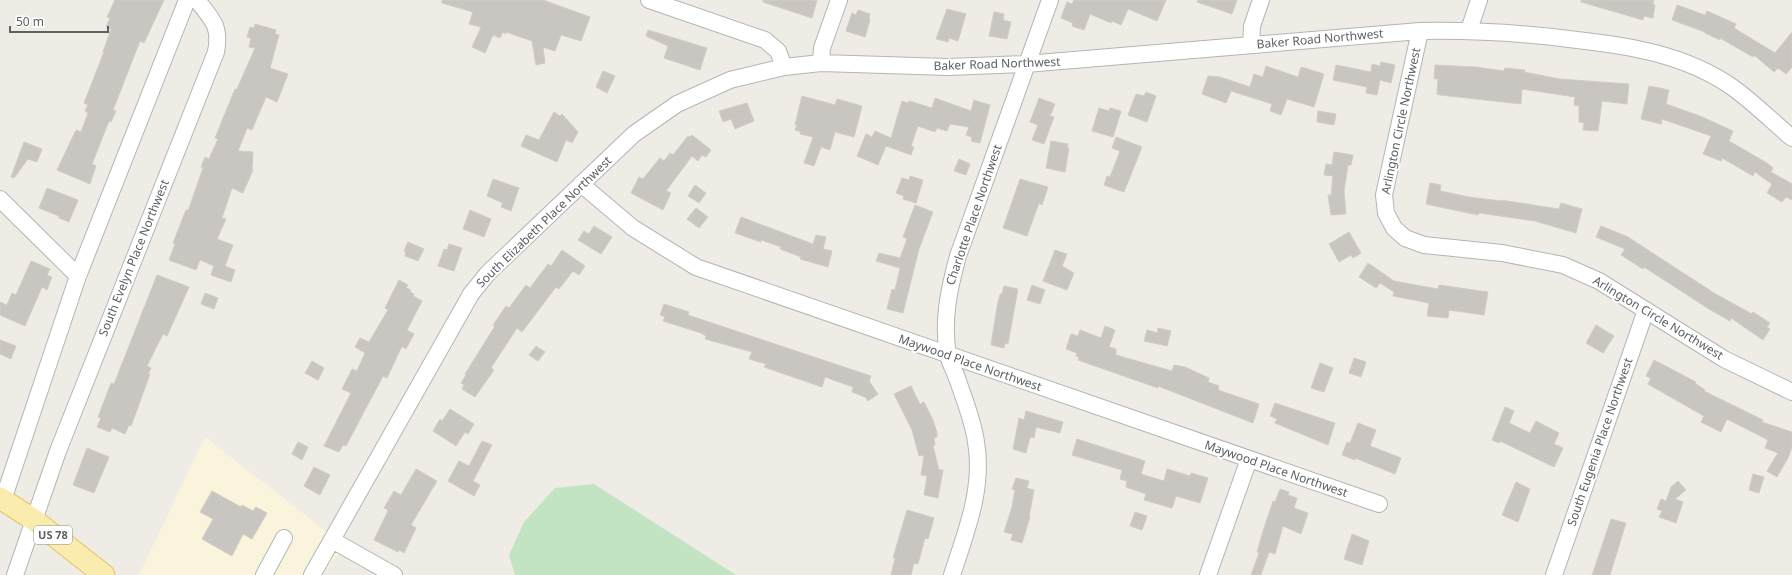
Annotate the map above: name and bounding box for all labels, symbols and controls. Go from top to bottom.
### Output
scale bar [10,8,108,34]
text: 50 m [16,13,44,30]
street label: Baker Road Northwest [1256,24,1385,53]
street label: Arlington Circle Northwest [1377,45,1424,196]
street label: Baker Road Northwest [933,53,1061,74]
street label: Charlotte Place Northwest [941,142,1006,287]
street label: South Elizabeth Place Northwest [472,152,616,291]
street label: South Evelyn Place Northwest [94,176,173,339]
street label: Arlington Circle Northwest [1590,272,1727,364]
street label: Maywood Place Northwest [896,330,1045,395]
street label: South Eugenia Place Northwest [1563,355,1637,528]
street label: Maywood Place Northwest [1202,436,1351,501]
road number: US 78 [34,526,72,544]

